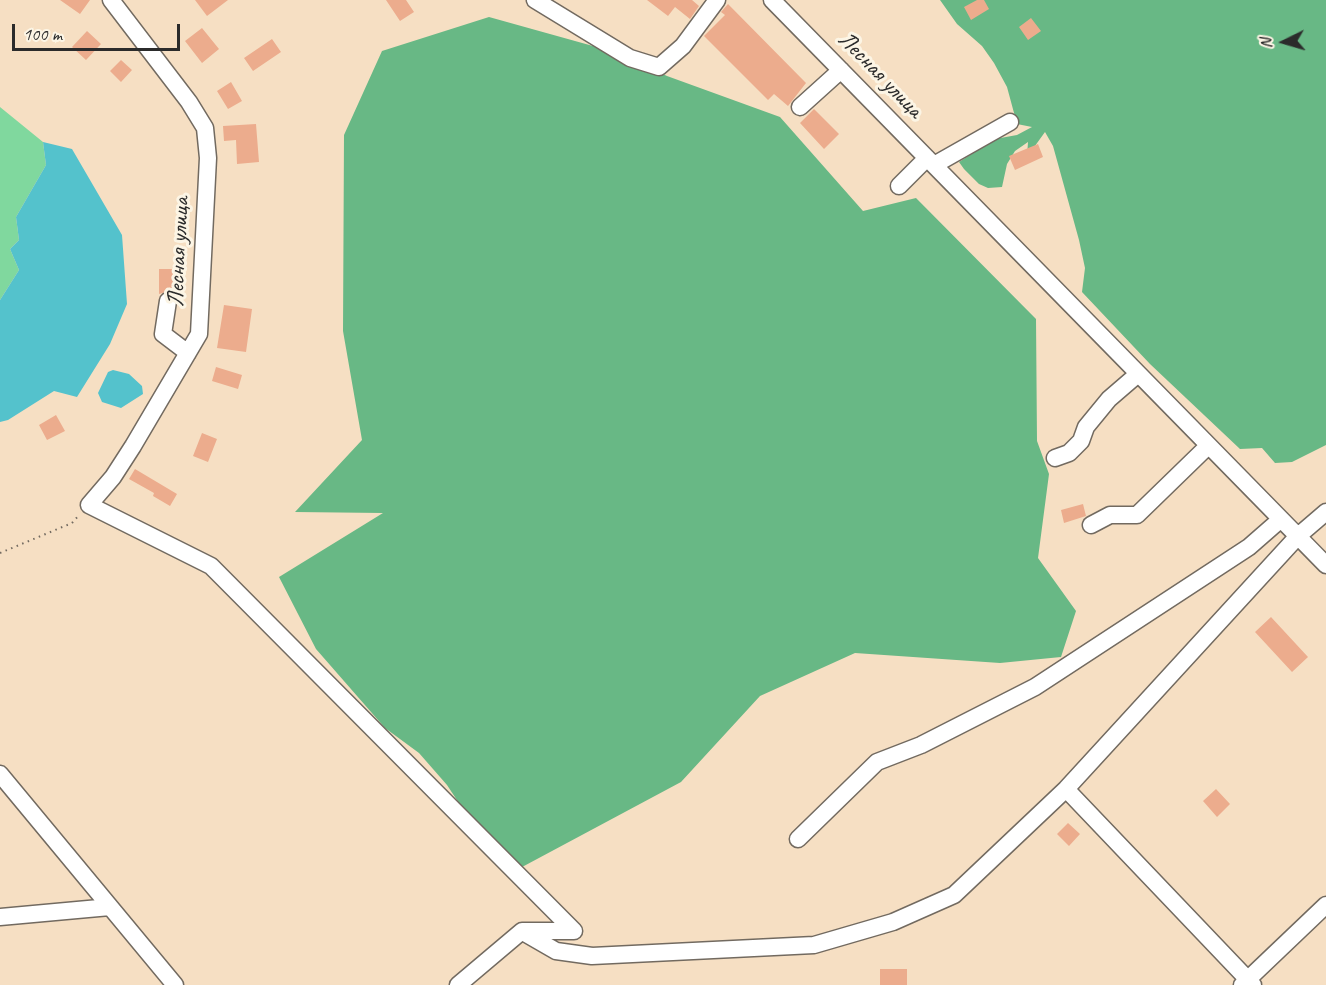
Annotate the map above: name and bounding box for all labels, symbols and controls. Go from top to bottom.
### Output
scale bar [15,12,183,50]
north arrow [1254,12,1314,72]
text: 100 m [23,23,62,45]
street label: Лесная улица [832,26,928,124]
text: N [1256,38,1276,49]
street label: Лесная улица [162,196,196,308]

